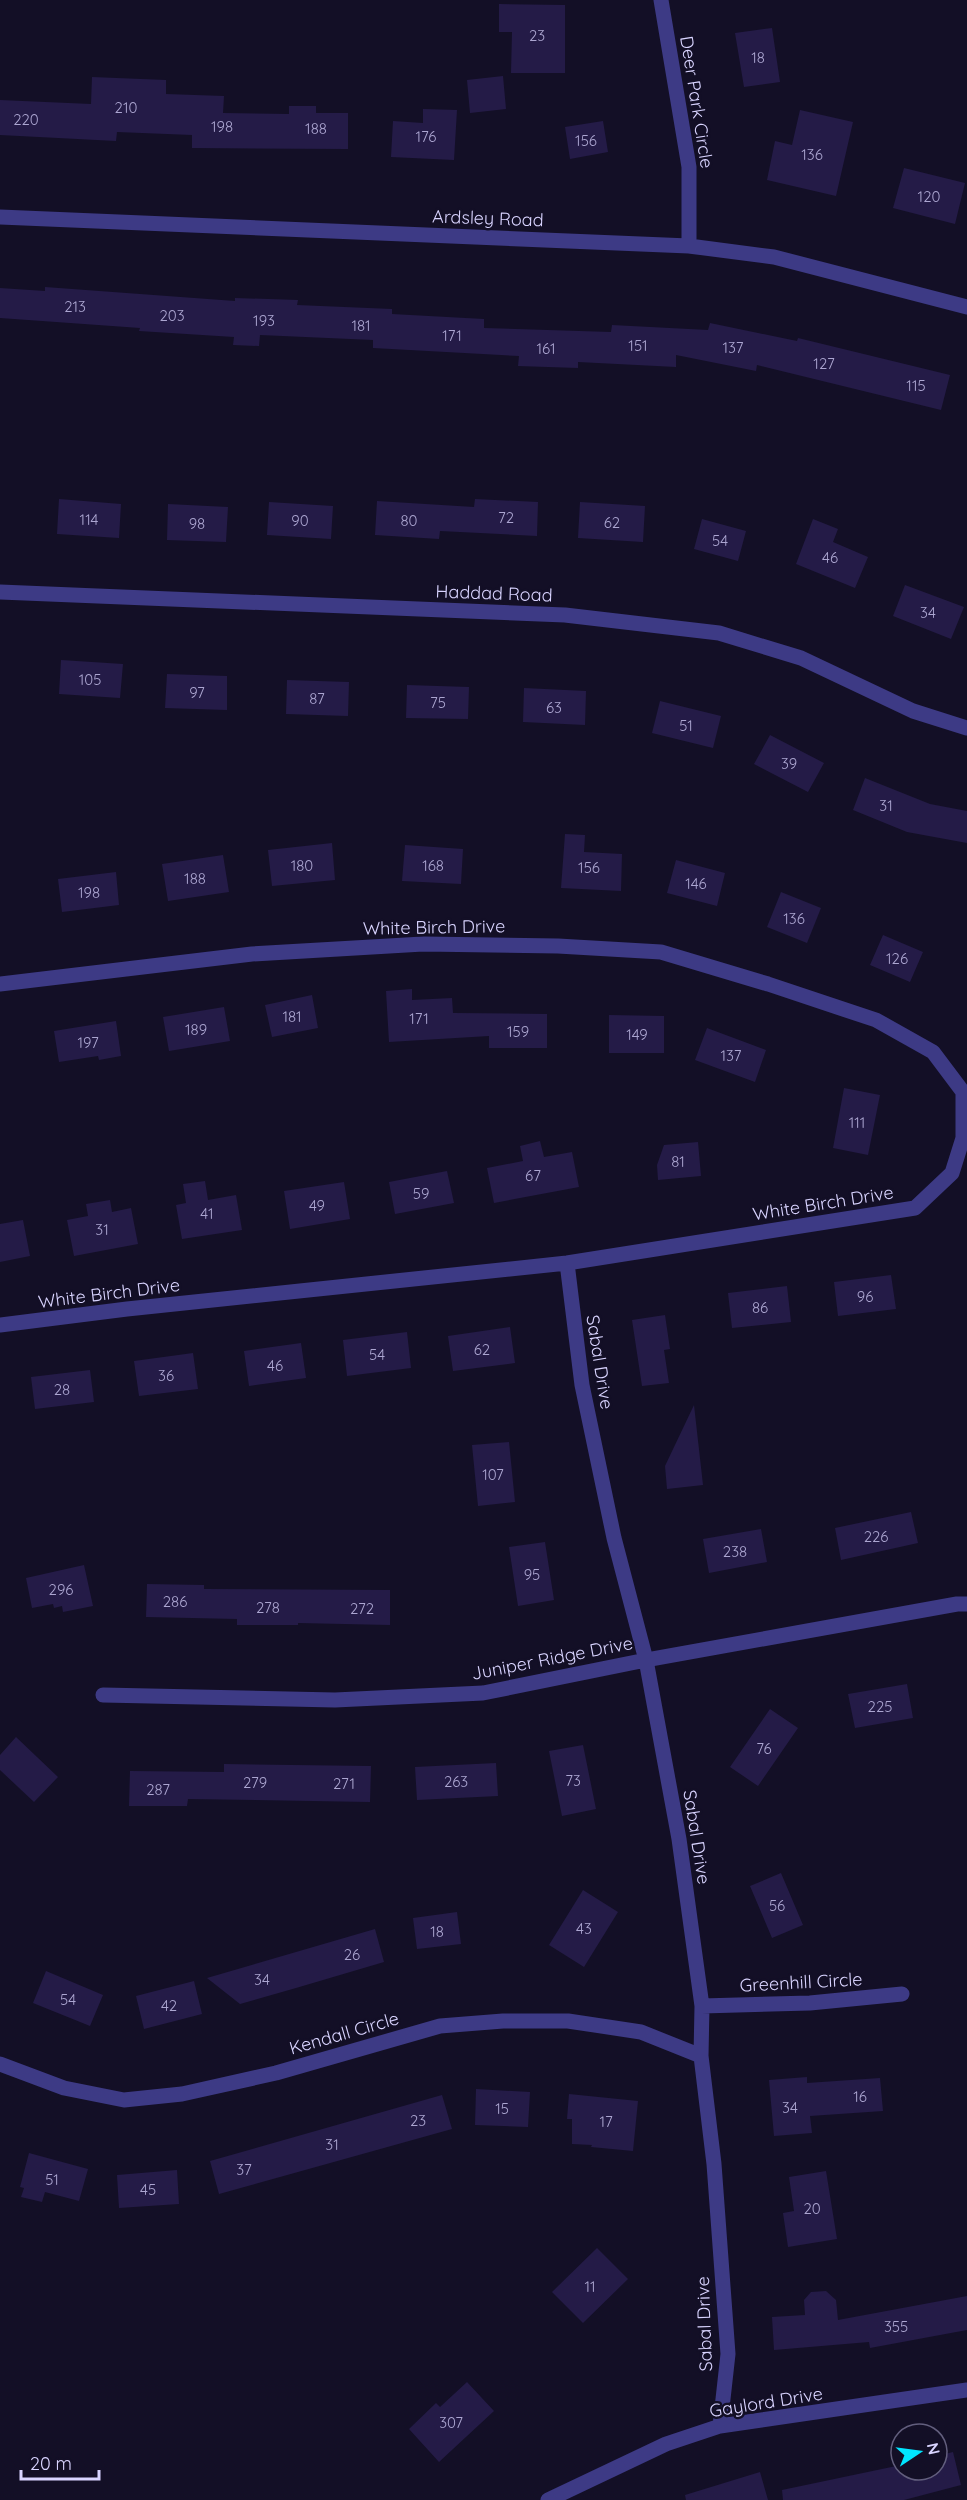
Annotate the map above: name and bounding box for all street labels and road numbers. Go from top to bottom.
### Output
street label: Deer Park Circle [675,34,719,170]
street label: Ardsley Road [432,205,544,231]
street label: Haddad Road [435,579,553,607]
street label: White Birch Drive [363,914,505,940]
street label: White Birch Drive [751,1180,895,1226]
street label: White Birch Drive [37,1273,181,1313]
street label: Sabal Drive [581,1313,619,1411]
street label: Juniper Ridge Drive [469,1631,635,1685]
street label: Sabal Drive [678,1788,716,1886]
street label: Greenhill Circle [739,1967,863,1997]
street label: Kendall Circle [287,2006,401,2060]
street label: Sabal Drive [691,2276,717,2372]
street label: Gaylord Drive [708,2382,824,2422]

